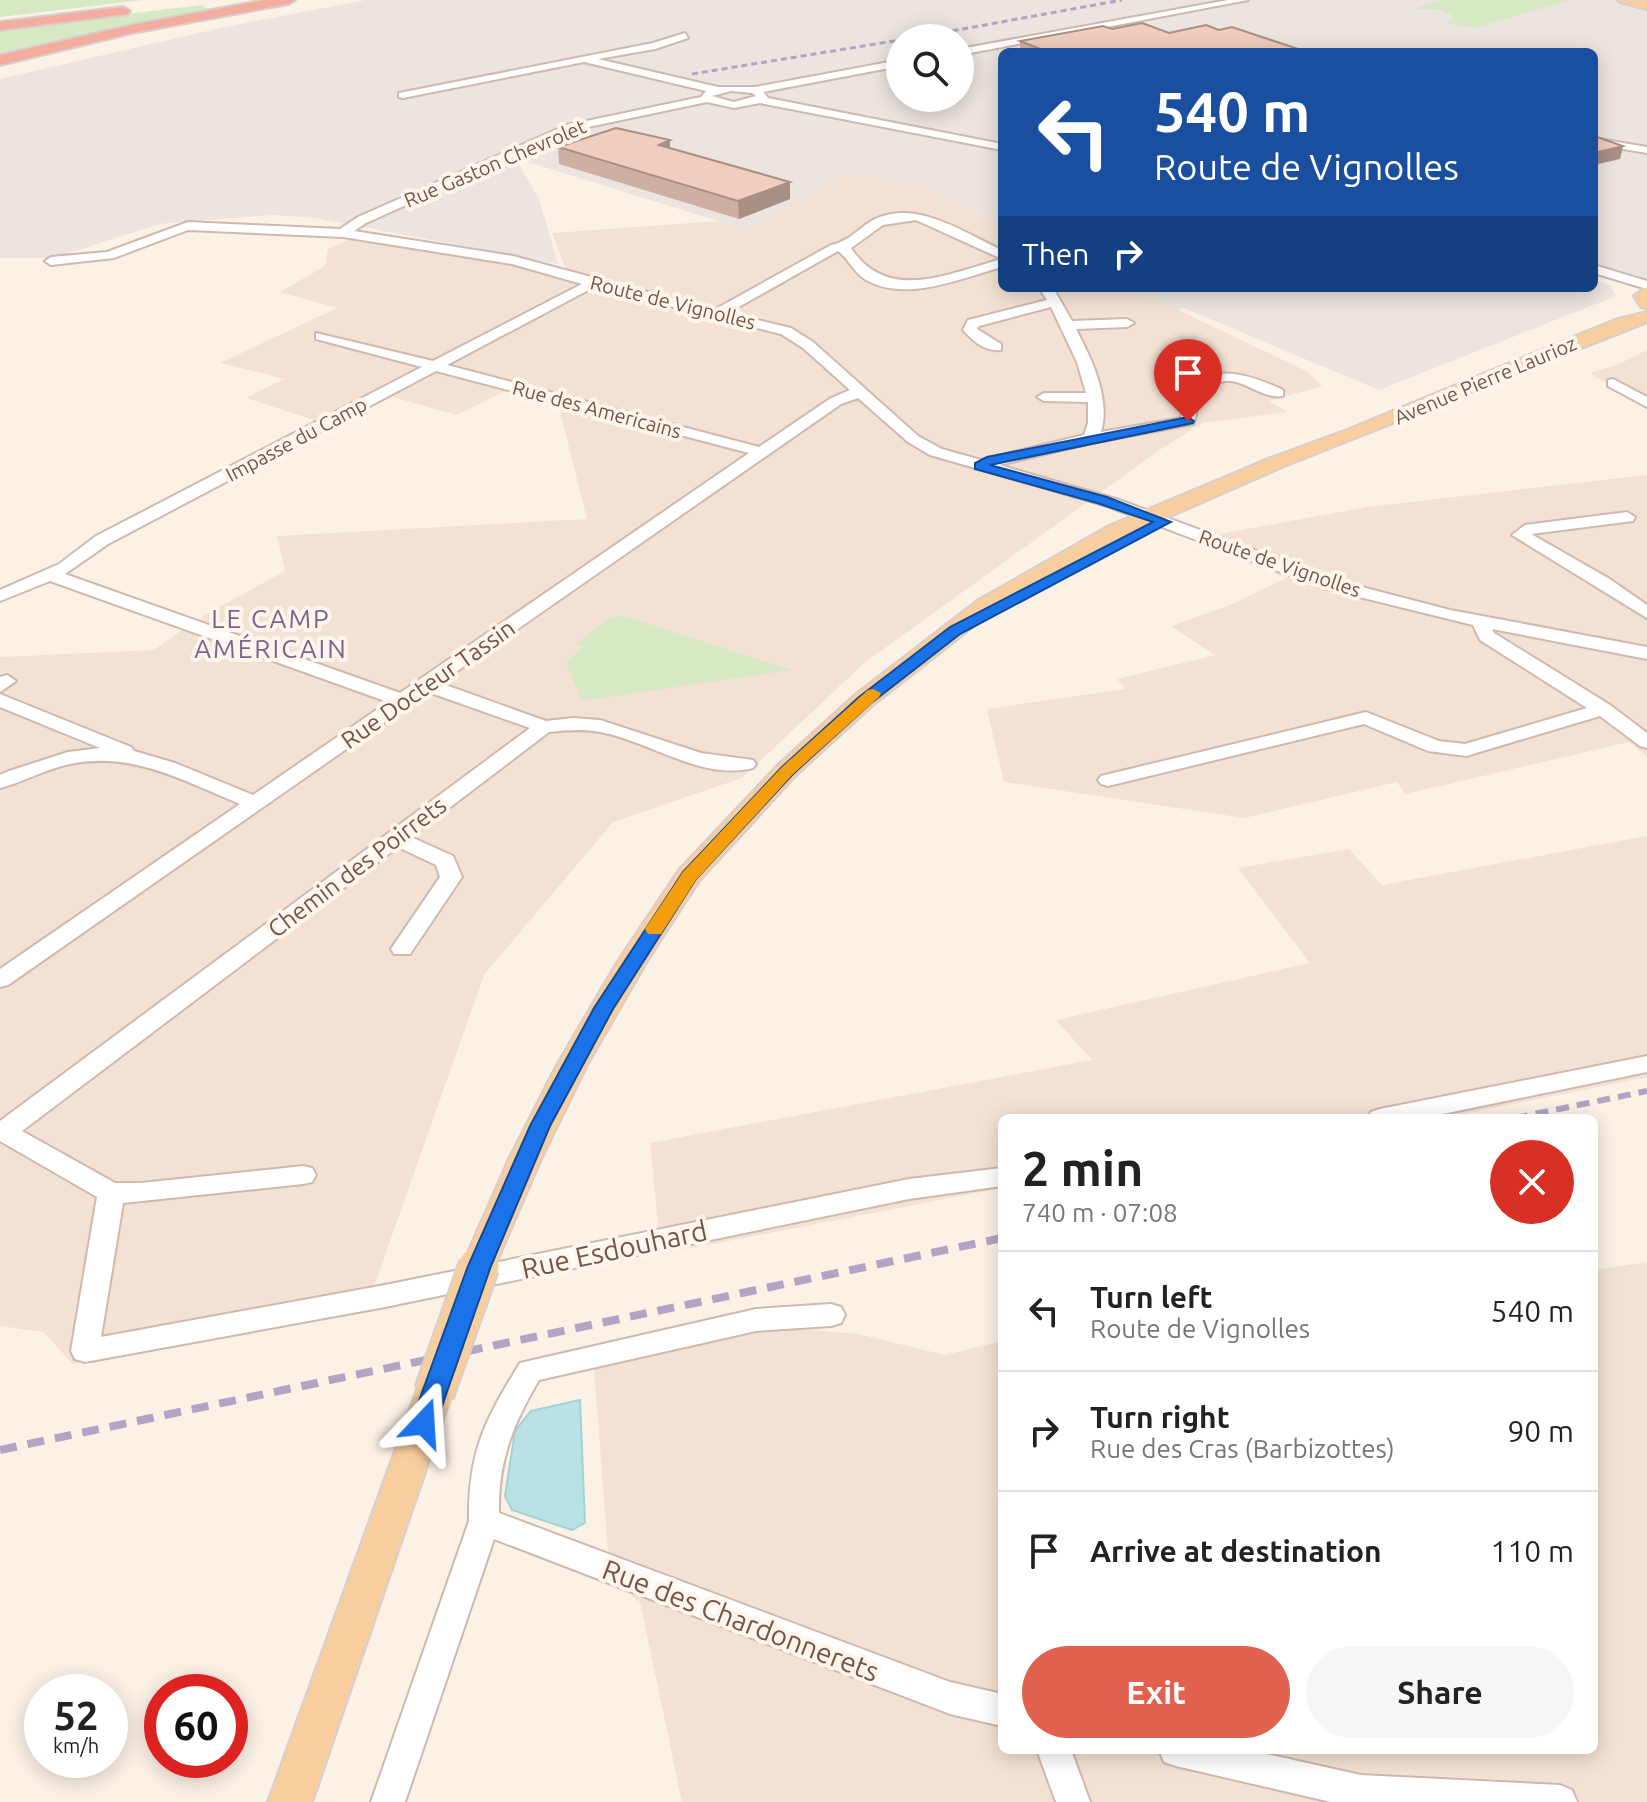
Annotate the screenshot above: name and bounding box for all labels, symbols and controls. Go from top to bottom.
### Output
map controls [886,24,974,112]
button: search [886,24,974,112]
icon: left [1022,80,1126,184]
text: 540 m [1154,80,1310,143]
street label: Rue Gaston Chevrolet [401,114,589,212]
text: Route de Vignolles [1154,146,1459,187]
icon: right [1106,232,1150,276]
text: Then [1022,237,1090,271]
street label: Route de Vignolles [588,270,758,334]
street label: Avenue Pierre Laurioz [1390,331,1580,429]
pin [1154,339,1222,421]
icon: arrive [1166,351,1210,395]
street label: Rue des Americains [510,375,684,443]
street label: Impasse du Camp [221,392,371,486]
street label: Route de Vignolles [1196,525,1364,601]
district label: LE CAMP AMÉRICAIN [194,604,348,663]
street label: Rue Docteur Tassin [336,614,520,754]
street label: Chemin des Poirrets [263,791,451,943]
button: close [1490,1140,1574,1224]
text: 2 min [1022,1141,1143,1195]
text: 740 m · 07:08 [1022,1198,1178,1227]
street label: Rue Esdouhard [518,1214,710,1284]
text: Turn left [1090,1280,1212,1314]
icon: left [1022,1289,1066,1333]
text: 540 m [1490,1294,1574,1328]
text: Route de Vignolles [1090,1314,1310,1343]
position arrow [382,1381,466,1465]
text: Turn right [1090,1400,1230,1434]
icon: right [1022,1409,1066,1453]
text: 90 m [1507,1414,1574,1448]
text: Rue des Cras (Barbizottes) [1090,1434,1395,1463]
icon: arrive [1022,1529,1066,1573]
text: Arrive at destination [1090,1534,1382,1568]
text: 110 m [1490,1534,1574,1568]
street label: Rue des Chardonnerets [599,1553,883,1687]
button: Exit [1022,1646,1290,1738]
button: Share [1306,1646,1574,1738]
speed limit sign: 60 [144,1674,248,1778]
text: 52 [53,1693,99,1738]
text: km/h [53,1734,99,1757]

